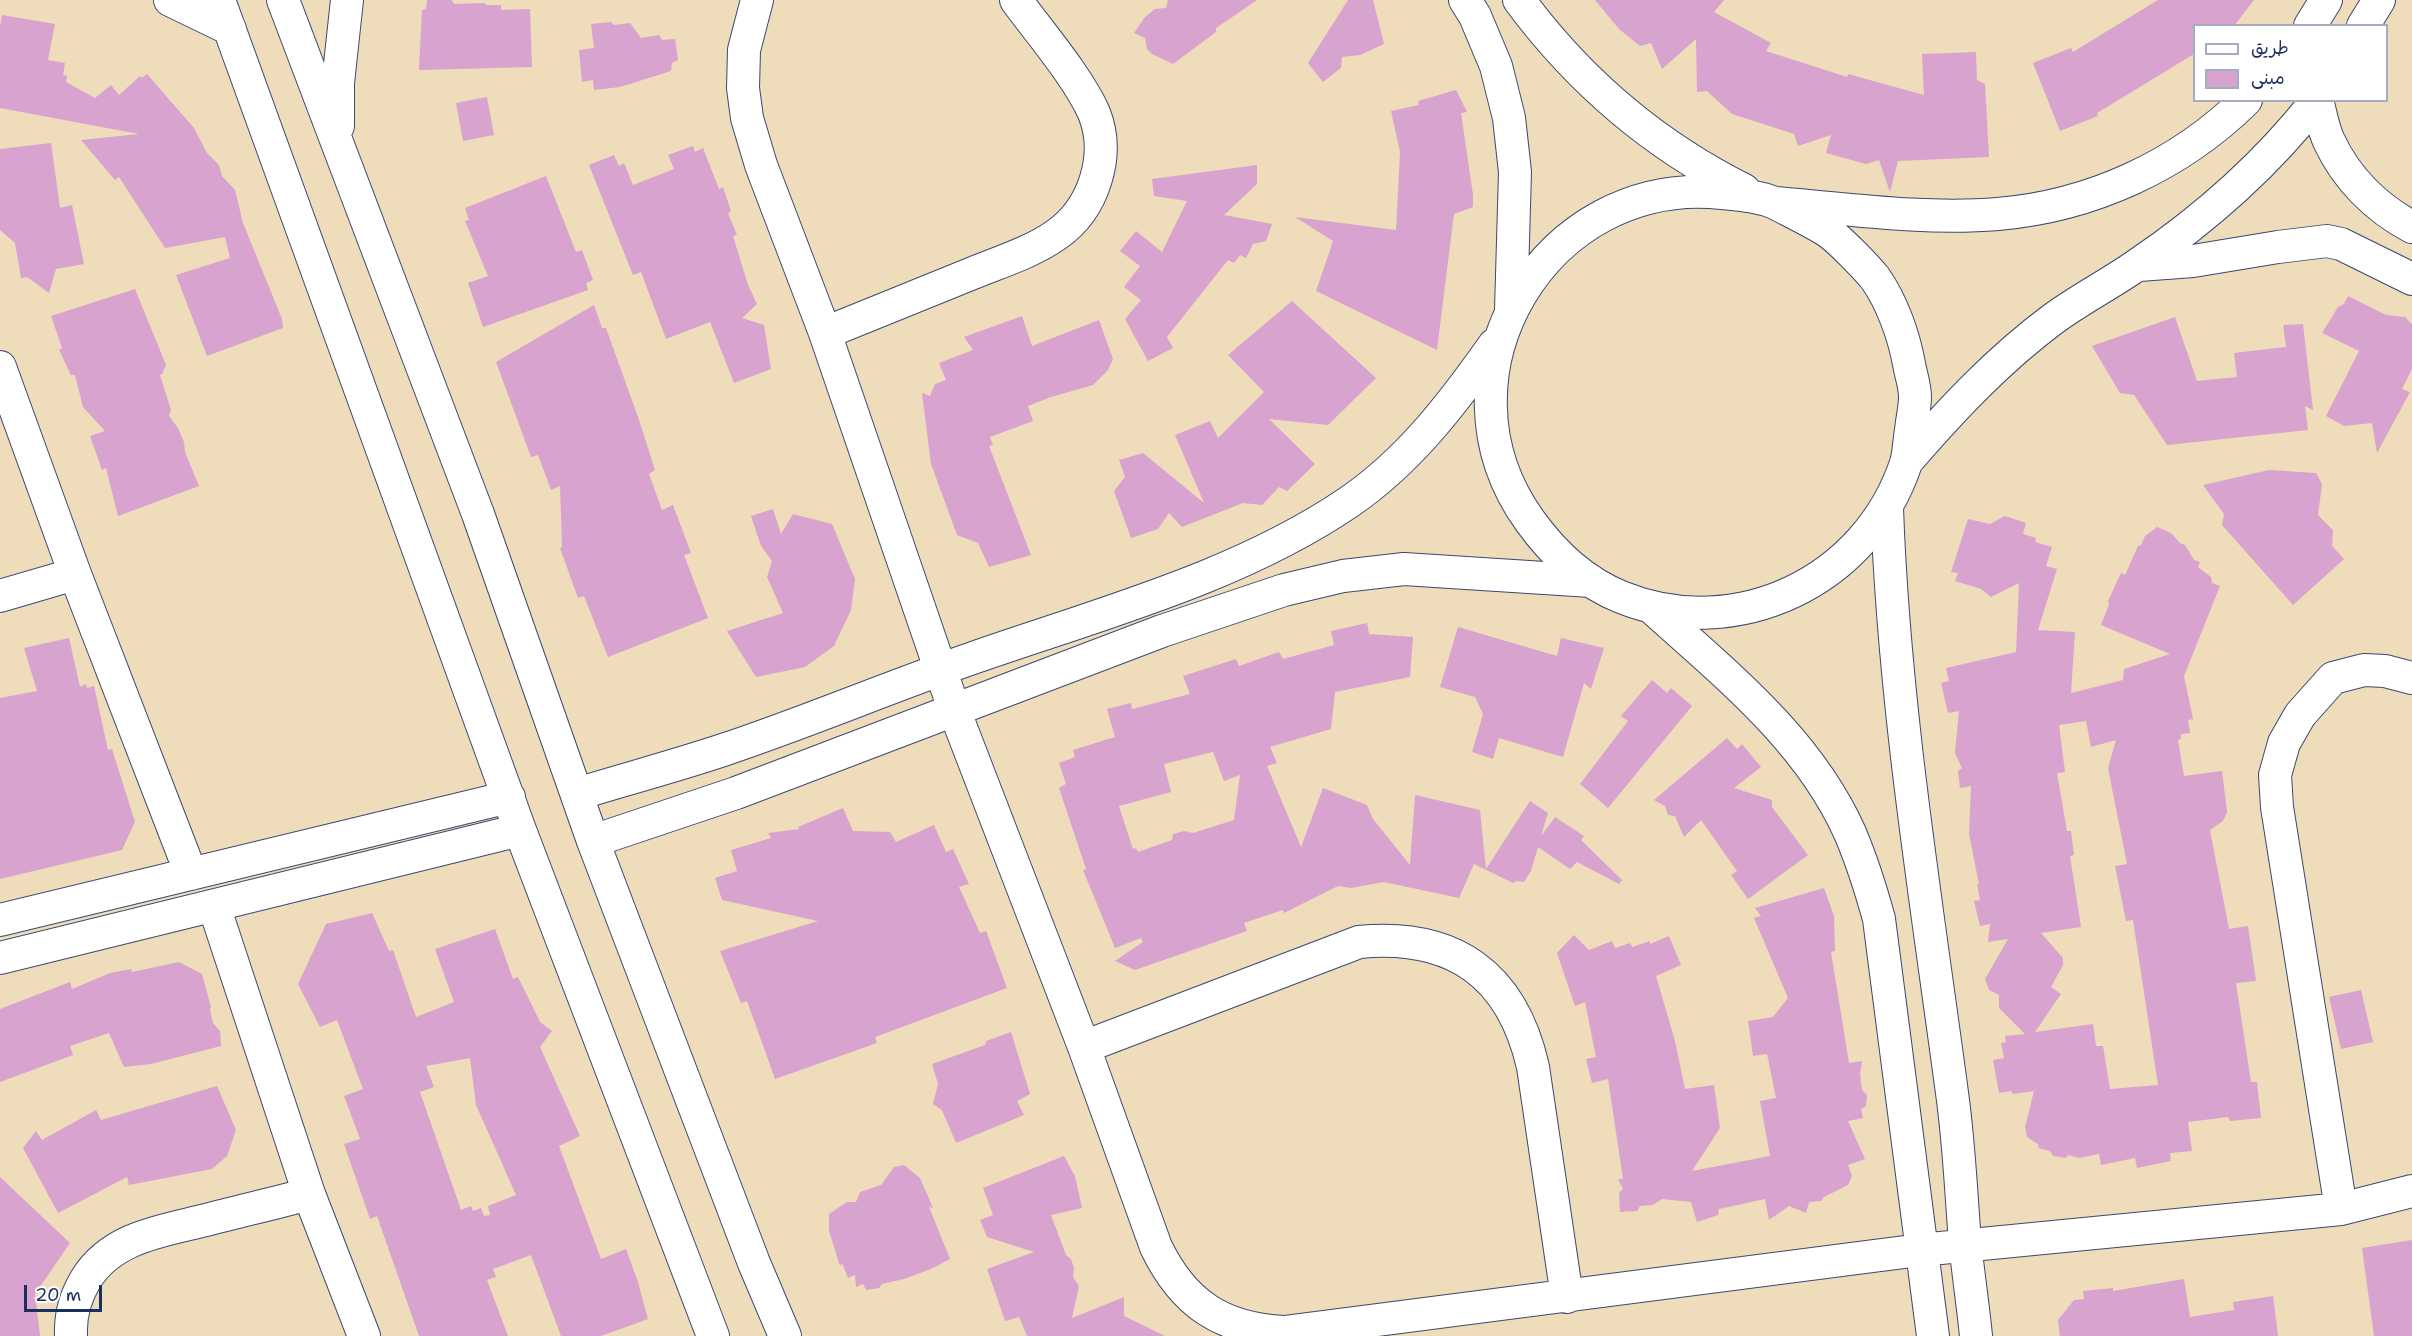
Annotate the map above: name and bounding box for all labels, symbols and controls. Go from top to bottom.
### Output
legend [2193,24,2388,102]
text: طريق [2251,36,2289,60]
text: مبنى [2251,66,2285,90]
scale bar [27,1273,105,1311]
text: 20 m [35,1283,81,1307]

